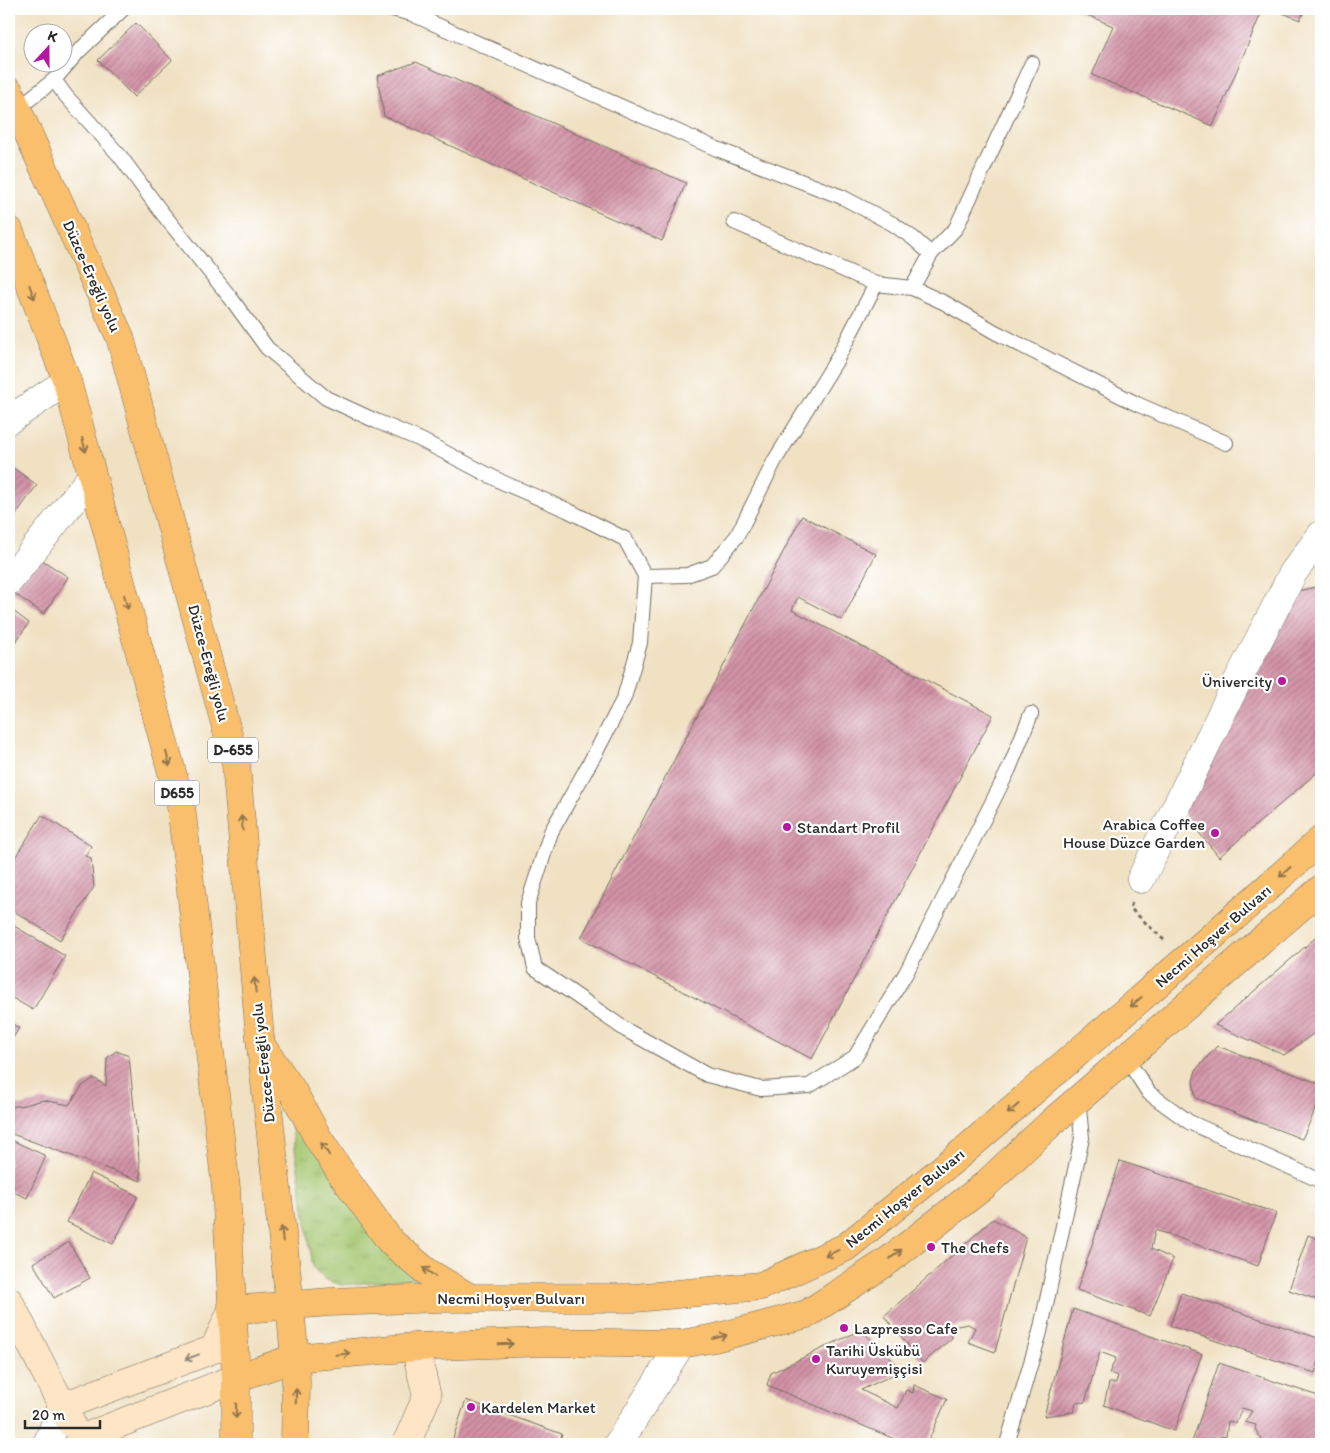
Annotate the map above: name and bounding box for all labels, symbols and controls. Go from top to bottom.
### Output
north arrow [22,22,72,72]
text: K [45,27,61,46]
street label: Düzce-Ereğli yolu [59,217,125,335]
one-way arrow [29,284,38,299]
one-way arrow [80,437,89,453]
one-way arrow [122,594,131,610]
street label: Düzce-Ereğli yolu [184,602,234,724]
place label: Ünivercity [1202,672,1272,691]
marker: Ünivercity [1276,675,1288,687]
road number: D-655 [208,738,258,762]
one-way arrow [164,751,173,767]
road number: D655 [154,780,200,806]
place label: Arabica Coffee House Düzce Garden [1063,815,1205,852]
one-way arrow [237,816,246,832]
place label: Standart Profil [797,818,900,837]
marker: Standart Profil [781,821,793,833]
marker: Arabica Coffee House Düzce Garden [1209,827,1221,839]
one-way arrow [1278,867,1291,878]
street label: Necmi Hoşver Bulvarı [1151,880,1275,992]
one-way arrow [251,977,260,993]
one-way arrow [1130,997,1143,1008]
street label: Düzce-Ereğli yolu [247,1002,279,1124]
one-way arrow [1007,1103,1020,1114]
one-way arrow [320,1142,330,1156]
street label: Necmi Hoşver Bulvarı [842,1144,968,1252]
one-way arrow [277,1226,287,1242]
place label: The Chefs [941,1238,1009,1257]
marker: The Chefs [925,1241,937,1253]
one-way arrow [825,1249,840,1259]
one-way arrow [889,1249,902,1260]
one-way arrow [422,1267,436,1277]
street label: Necmi Hoşver Bulvarı [437,1289,585,1308]
place label: Lazpresso Cafe [854,1319,958,1338]
marker: Lazpresso Cafe [838,1322,850,1334]
one-way arrow [711,1332,727,1341]
one-way arrow [497,1339,513,1348]
place label: Tarihi Üskübü Kuruyemişçisi [826,1341,923,1378]
one-way arrow [335,1349,351,1359]
one-way arrow [185,1353,200,1362]
marker: Tarihi Üskübü Kuruyemişçisi [810,1353,822,1365]
one-way arrow [291,1388,301,1404]
scale bar [25,1398,100,1430]
place label: Kardelen Market [481,1398,596,1417]
marker: Kardelen Market [465,1401,477,1413]
one-way arrow [231,1402,241,1419]
text: 20 m [32,1406,66,1424]

